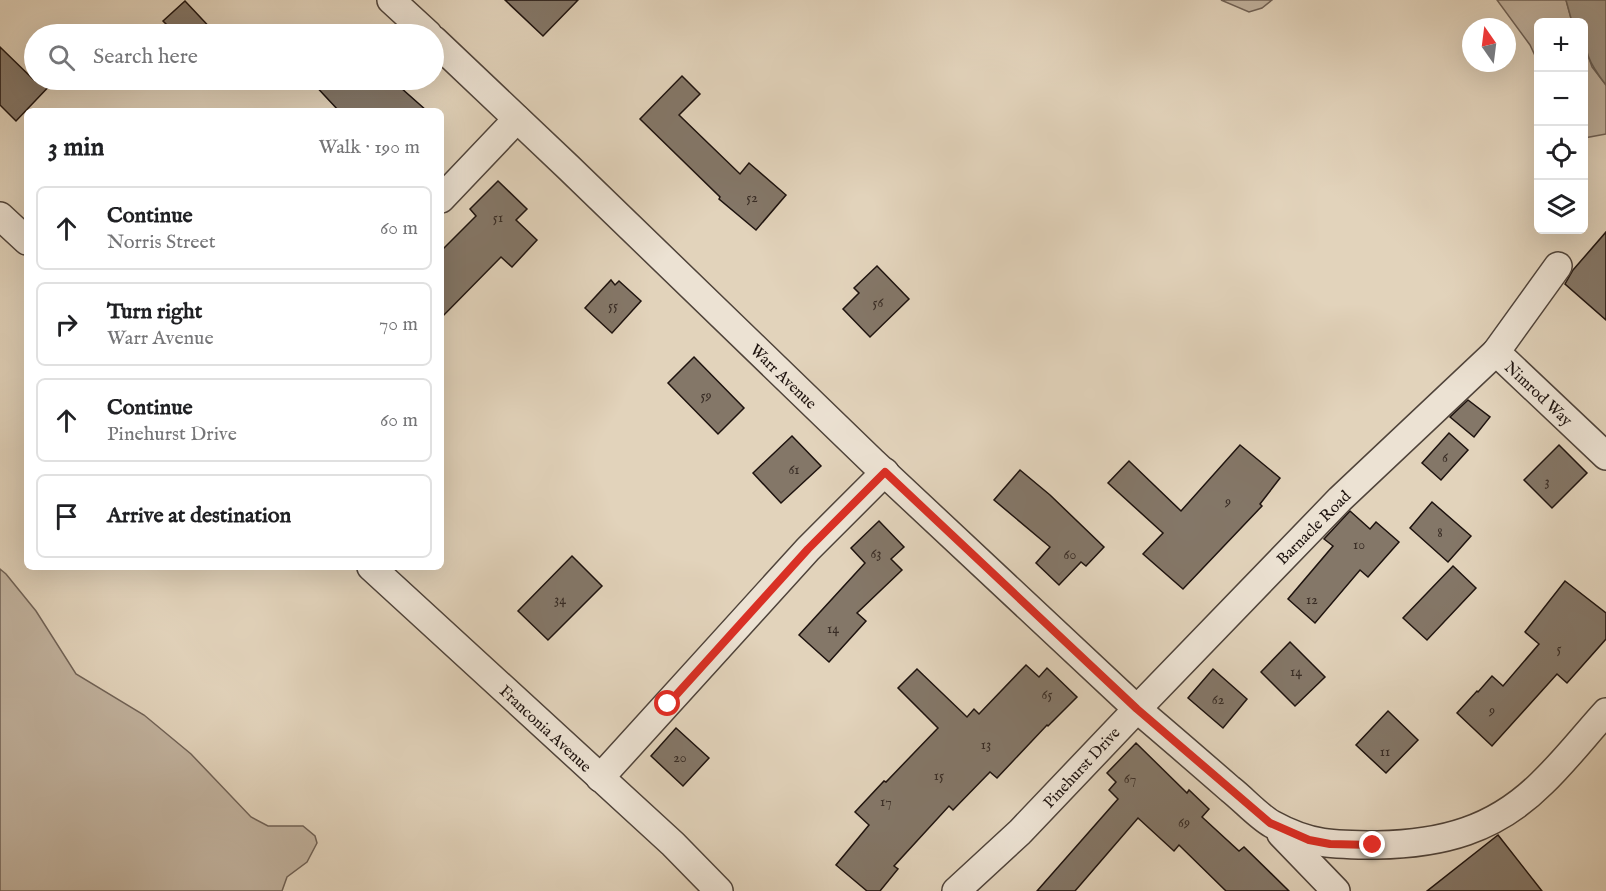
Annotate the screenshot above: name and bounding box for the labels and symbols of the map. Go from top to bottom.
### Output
north arrow [1462,18,1516,72]
house number: 52 [746,189,758,207]
house number: 51 [493,209,503,227]
house number: 56 [873,294,885,312]
house number: 55 [608,297,618,315]
street label: Warr Avenue [745,341,820,414]
street label: Nimrod Way [1499,358,1576,431]
house number: 59 [700,387,712,405]
house number: 6 [1442,449,1449,467]
house number: 61 [788,461,800,479]
house number: 3 [1544,473,1550,491]
street label: Barnacle Road [1273,487,1356,570]
house number: 9 [1224,493,1231,511]
house number: 8 [1437,524,1443,542]
house number: 10 [1353,536,1365,554]
house number: 63 [870,545,882,563]
house number: 60 [1064,546,1077,564]
house number: 34 [554,591,566,609]
house number: 12 [1306,591,1318,609]
house number: 14 [827,620,839,638]
house number: 5 [1556,640,1562,658]
house number: 14 [1290,663,1302,681]
street label: Franconia Avenue [494,682,595,777]
house number: 65 [1042,686,1052,704]
route start [654,690,680,716]
house number: 62 [1212,691,1225,709]
house number: 9 [1488,702,1495,720]
street label: Pinehurst Drive [1040,724,1125,813]
house number: 13 [981,736,991,754]
house number: 11 [1380,743,1390,761]
house number: 20 [673,749,687,767]
house number: 15 [934,767,944,785]
house number: 67 [1124,770,1136,788]
house number: 17 [880,793,892,811]
house number: 69 [1178,814,1190,832]
route end [1359,831,1385,857]

